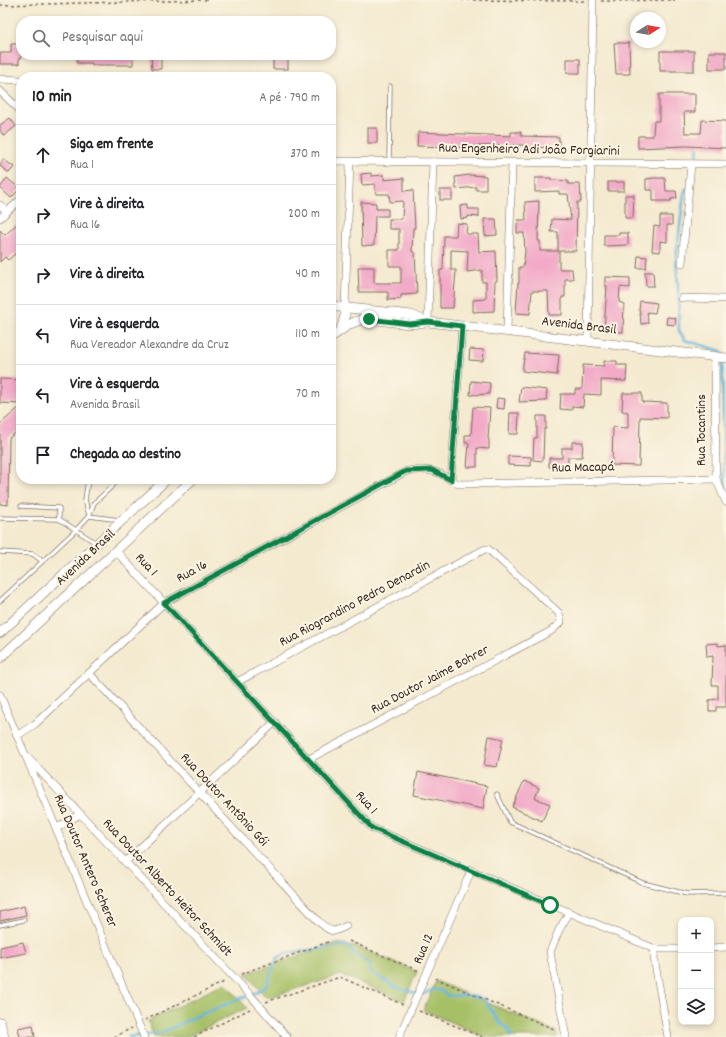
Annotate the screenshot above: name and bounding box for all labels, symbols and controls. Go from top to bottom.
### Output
north arrow [630,12,666,48]
search box [16,16,336,60]
icon: search [30,27,52,49]
text: Pesquisar aqui [62,27,143,49]
text: 10 min [32,86,72,110]
text: A pé · 790 m [259,89,320,108]
text: Siga em frente [70,134,153,156]
street label: Rua Engenheiro Adi João Forgiarini [438,138,620,162]
icon: ahead [32,144,54,166]
text: 370 m [290,145,320,164]
text: Rua 1 [70,156,94,175]
text: Vire à direita [70,194,144,216]
icon: right [32,204,54,226]
text: 200 m [288,205,320,224]
text: Rua 16 [70,216,100,235]
icon: right [32,264,54,286]
text: Vire à direita [70,264,144,286]
text: 40 m [296,265,320,284]
route end [360,310,378,328]
street label: Avenida Brasil [540,311,618,341]
text: Vire à esquerda [70,314,159,336]
icon: left [32,324,54,346]
text: 110 m [295,325,320,344]
text: Rua Vereador Alexandre da Cruz [70,336,229,355]
text: Vire à esquerda [70,374,159,396]
icon: left [32,384,54,406]
text: 70 m [296,385,320,404]
street label: Rua Tocantins [692,394,712,466]
text: Avenida Brasil [70,396,140,415]
icon: arrive [32,444,54,466]
text: Chegada ao destino [70,444,181,466]
street label: Rua Macapá [551,457,615,479]
street label: Avenida Brasil [52,525,121,591]
street label: Rua 1 [130,549,162,581]
street label: Rua 16 [173,555,211,589]
street label: Rua Riograndino Pedro Denardin [276,556,434,652]
street label: Rua Doutor Jaime Bohrer [367,640,493,720]
street label: Rua Doutor Antônio Gói [175,749,273,852]
street label: Rua 1 [350,787,382,819]
street label: Rua Doutor Antero Scherer [48,791,122,931]
street label: Rua Doutor Alberto Heitor Schmidt [97,814,237,962]
route start [541,896,559,914]
map controls [678,917,714,1025]
button: + [678,917,714,953]
street label: Rua 12 [409,930,439,968]
button: − [678,953,714,989]
button: layers [678,989,714,1025]

